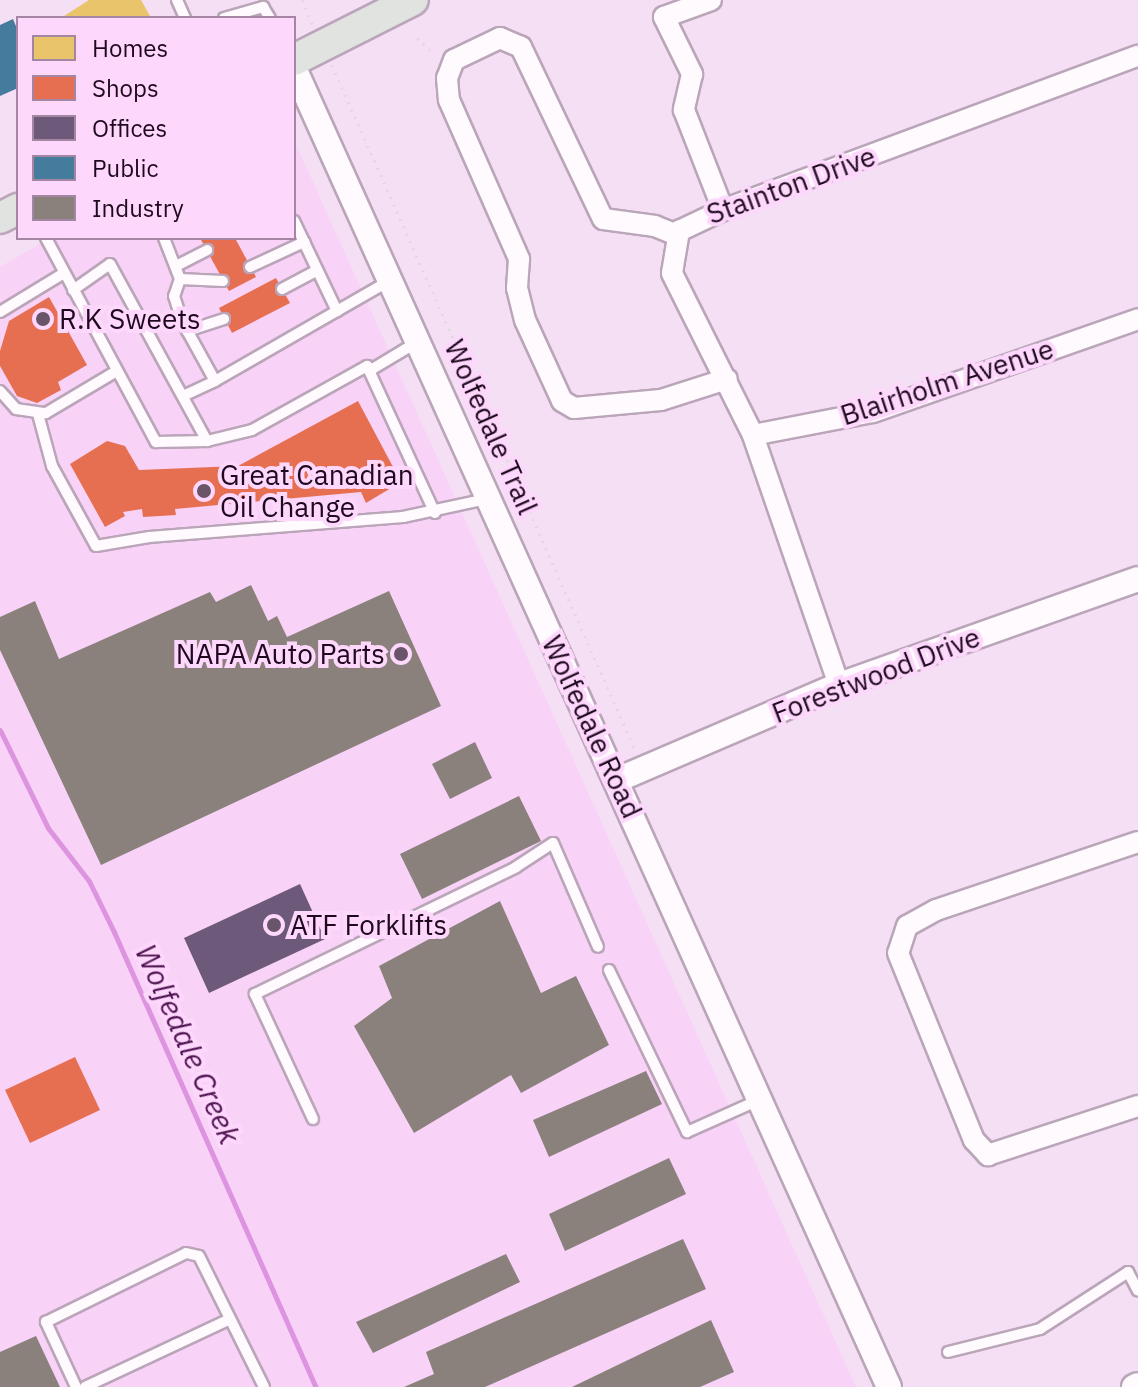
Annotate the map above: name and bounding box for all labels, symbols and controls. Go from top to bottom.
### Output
legend [16,16,296,240]
text: Homes [92,32,168,64]
text: Shops [92,72,159,104]
text: Offices [92,112,167,144]
street label: Stainton Drive [702,139,880,231]
text: Public [92,152,159,184]
text: Industry [92,192,184,224]
place label: R.K Sweets [59,302,201,336]
marker: R.K Sweets [34,310,52,328]
street label: Blairholm Avenue [836,332,1058,432]
street label: Wolfedale Trail [438,335,544,519]
place label: Great Canadian Oil Change [220,458,414,524]
marker: Great Canadian Oil Change [195,482,213,500]
street label: Forestwood Drive [767,620,985,730]
street label: Wolfedale Road [535,630,649,824]
place label: NAPA Auto Parts [176,637,385,671]
marker: NAPA Auto Parts [392,645,410,663]
place label: ATF Forklifts [290,908,447,942]
marker: ATF Forklifts [265,916,283,934]
water label: Wolfedale Creek [128,939,248,1149]

